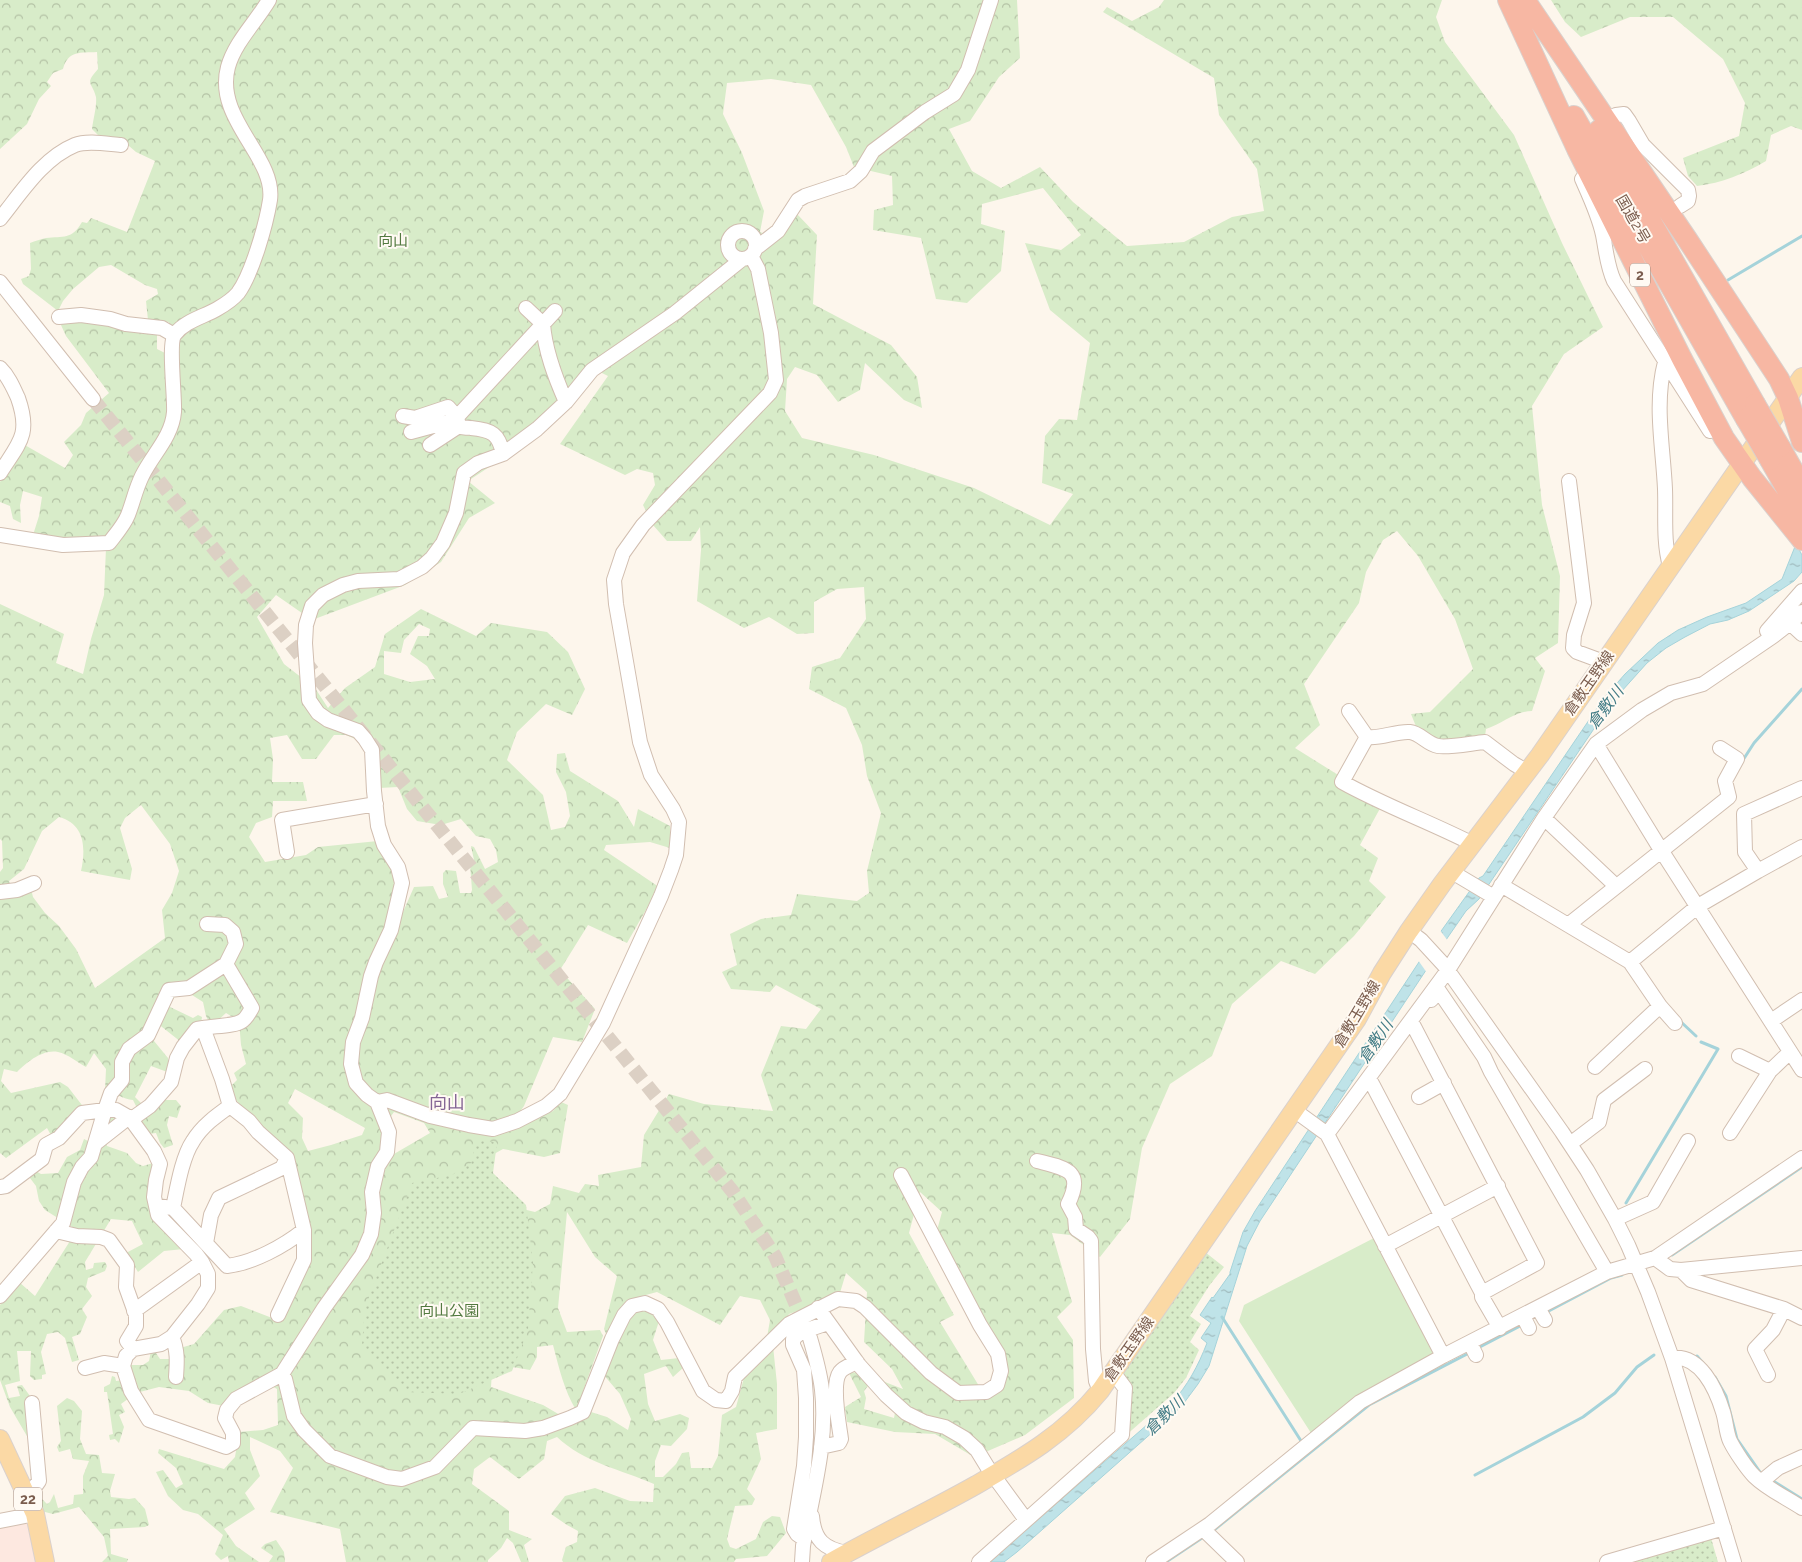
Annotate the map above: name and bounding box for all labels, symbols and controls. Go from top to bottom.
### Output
street label: 国道2号 [1612,192,1654,246]
park label: 向山 [378,232,408,250]
road number: 2 [1630,264,1650,286]
street label: 倉敷玉野線 [1560,647,1618,719]
water label: 倉敷川 [1583,681,1629,732]
street label: 倉敷玉野線 [1330,977,1384,1051]
water label: 倉敷川 [1354,1014,1398,1066]
district label: 向山 [429,1092,465,1113]
park label: 向山公園 [419,1302,479,1320]
street label: 倉敷玉野線 [1100,1313,1158,1385]
water label: 倉敷川 [1140,1390,1190,1439]
road number: 22 [14,1488,42,1510]

